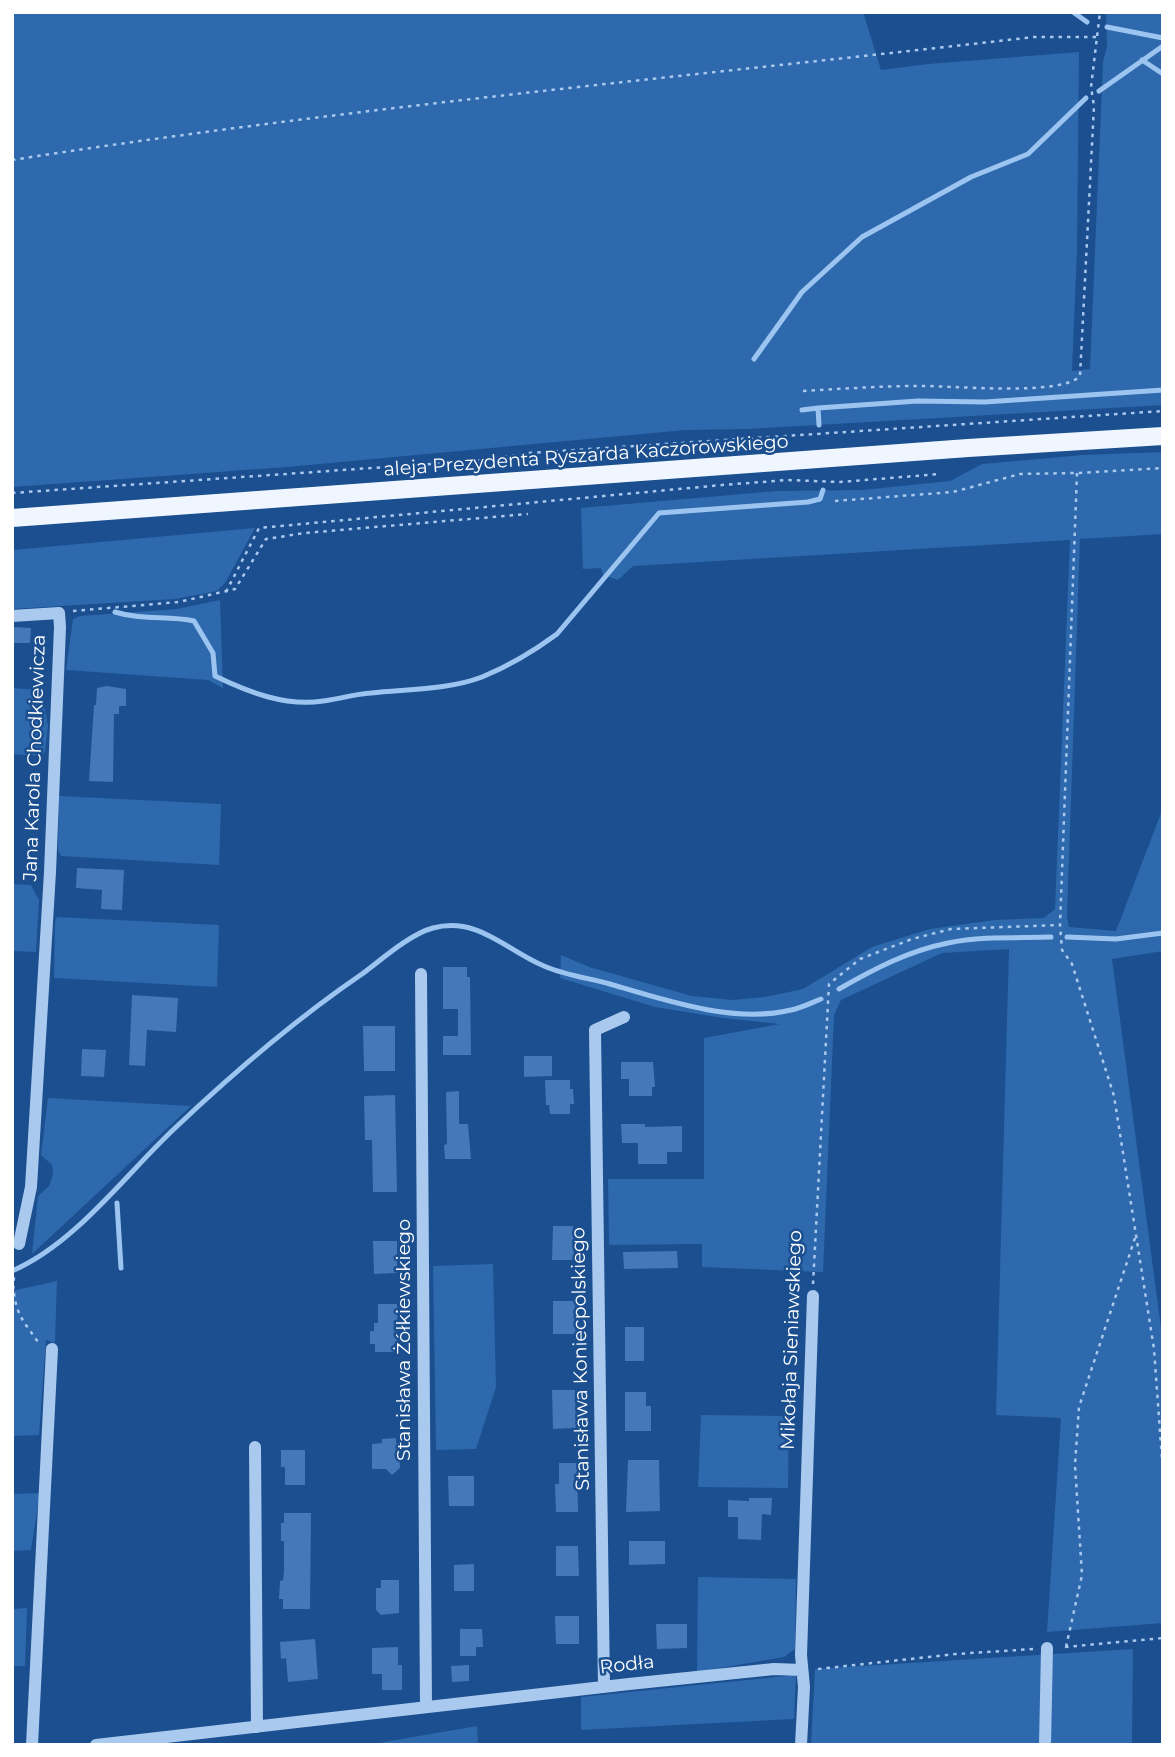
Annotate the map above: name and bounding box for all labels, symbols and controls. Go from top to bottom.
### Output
street label: aleja Prezydenta Ryszarda Kaczorowskiego [383,430,789,482]
street label: Jana Karola Chodkiewicza [19,634,51,882]
street label: Stanisława Żółkiewskiego [393,1219,415,1461]
street label: Stanisława Koniecpolskiego [567,1227,595,1491]
street label: Mikołaja Sieniawskiego [777,1230,807,1450]
street label: Rodła [598,1651,656,1679]

